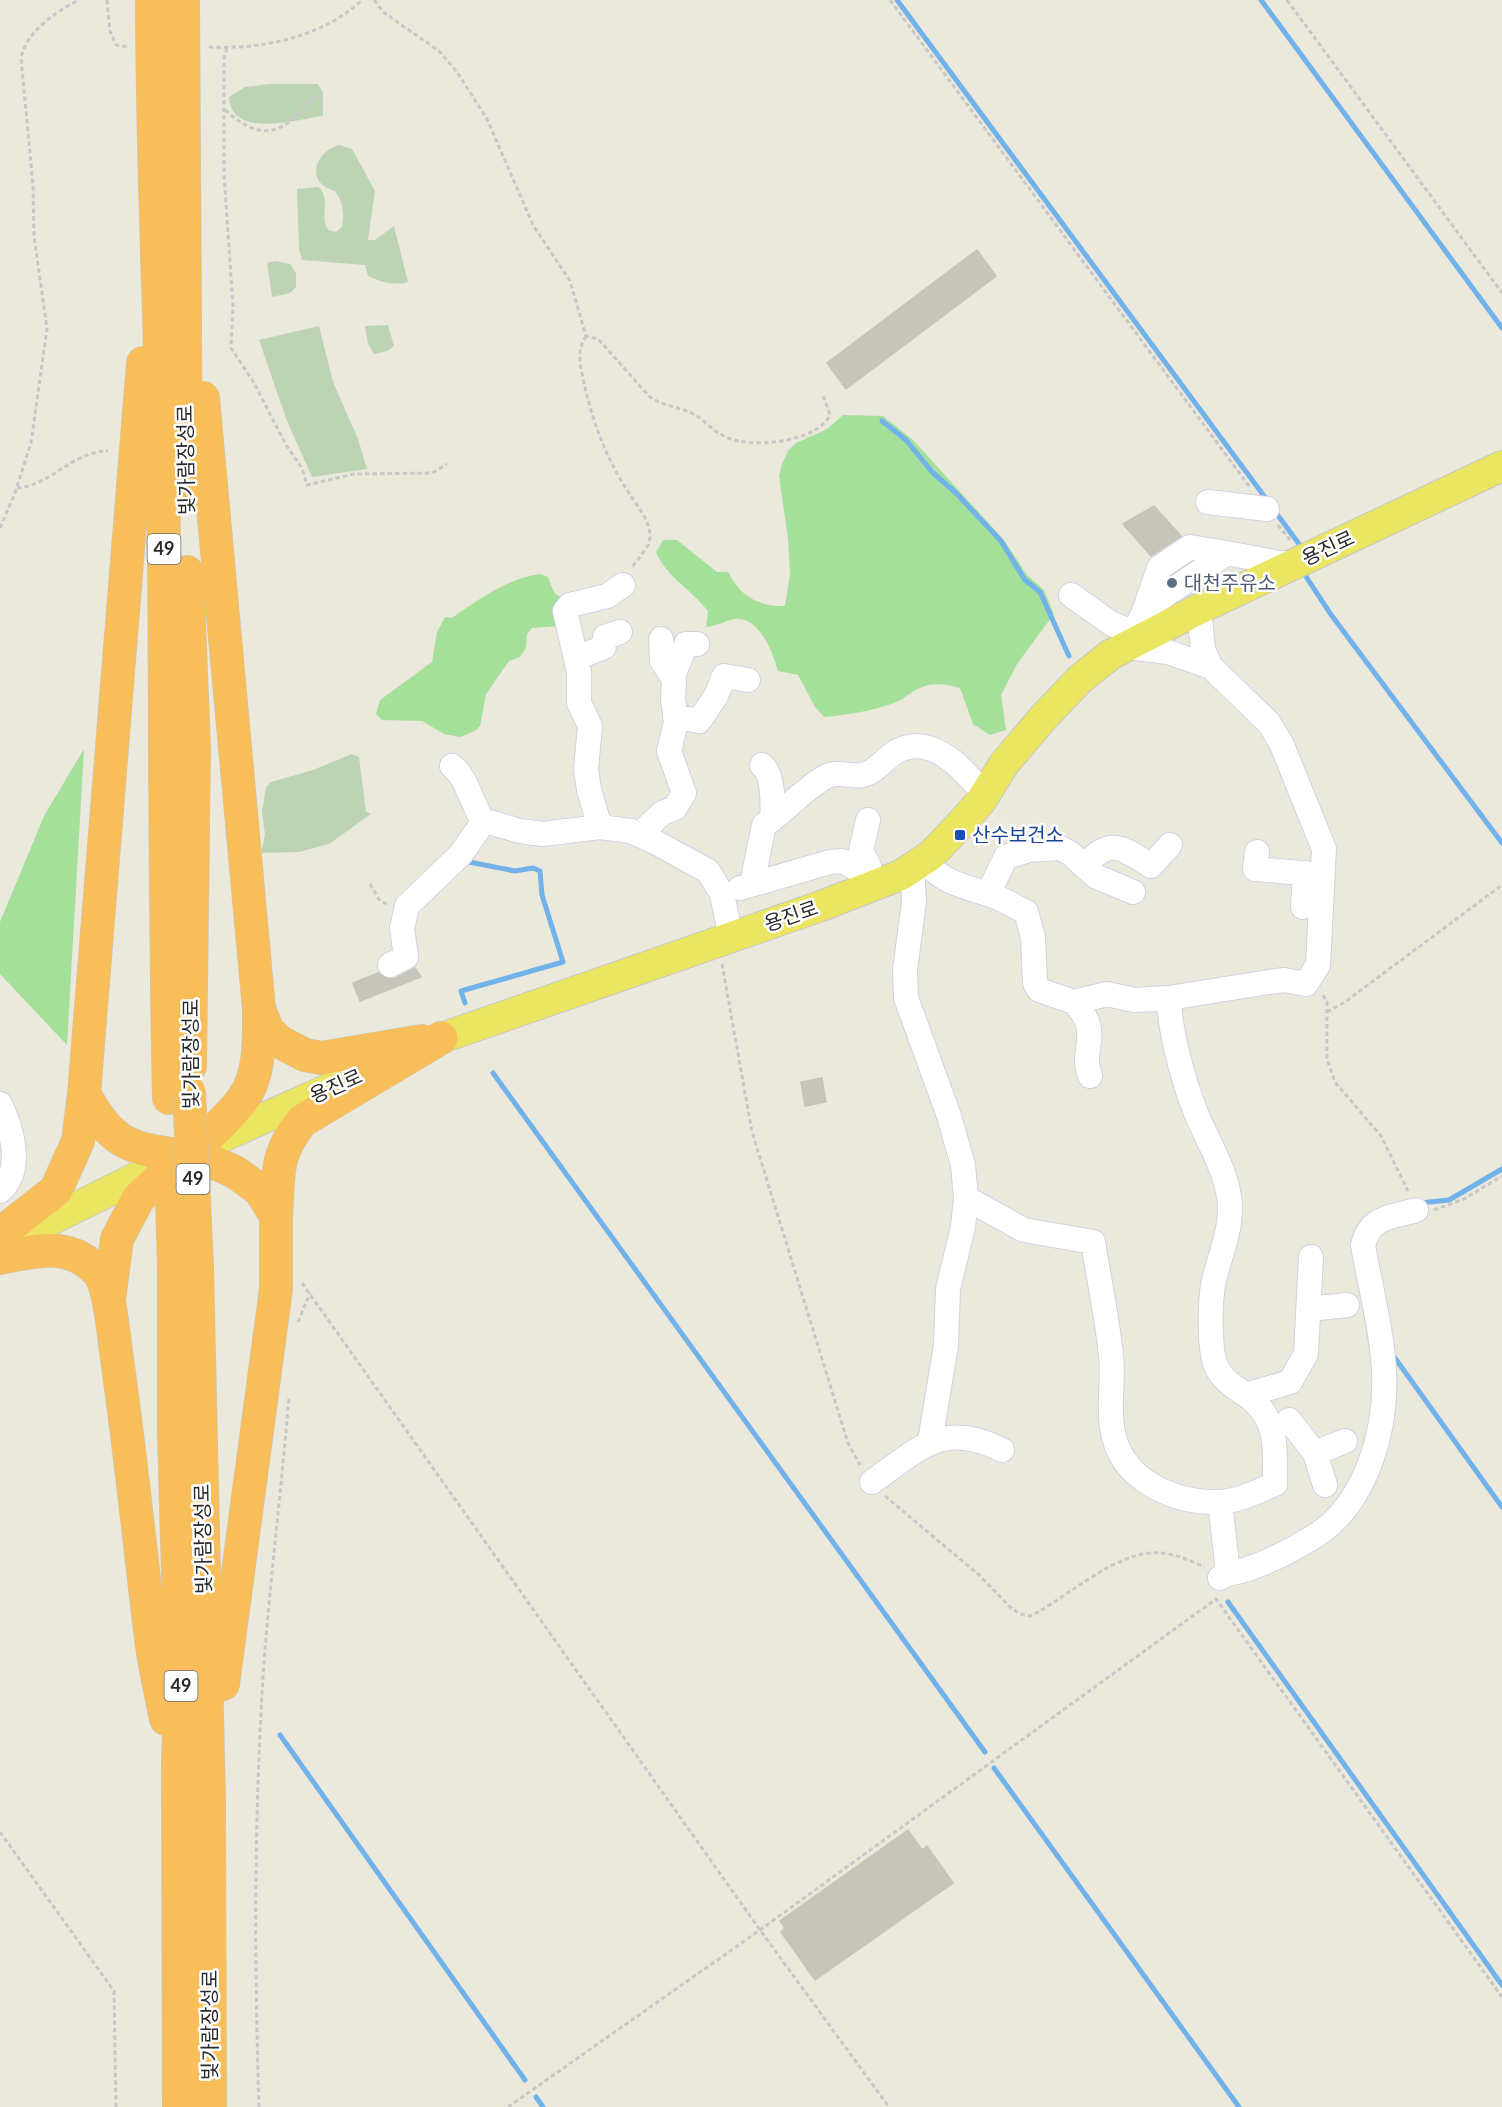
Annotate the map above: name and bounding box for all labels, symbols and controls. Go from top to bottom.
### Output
street label: 빛가람장성로 [172,405,198,515]
street label: 용진로 [1297,525,1358,570]
road number: 49 [148,534,180,564]
place label: 대천주유소 [1184,570,1276,594]
marker: 대천주유소 [1165,576,1179,590]
place label: 산수보건소 [972,822,1064,846]
marker: 산수보건소 [953,828,967,842]
street label: 용진로 [761,895,821,935]
street label: 빛가람장성로 [178,999,202,1109]
street label: 용진로 [305,1063,366,1107]
road number: 49 [176,1164,210,1194]
street label: 빛가람장성로 [189,1484,215,1594]
road number: 49 [164,1671,198,1701]
street label: 빛가람장성로 [197,1970,221,2080]

